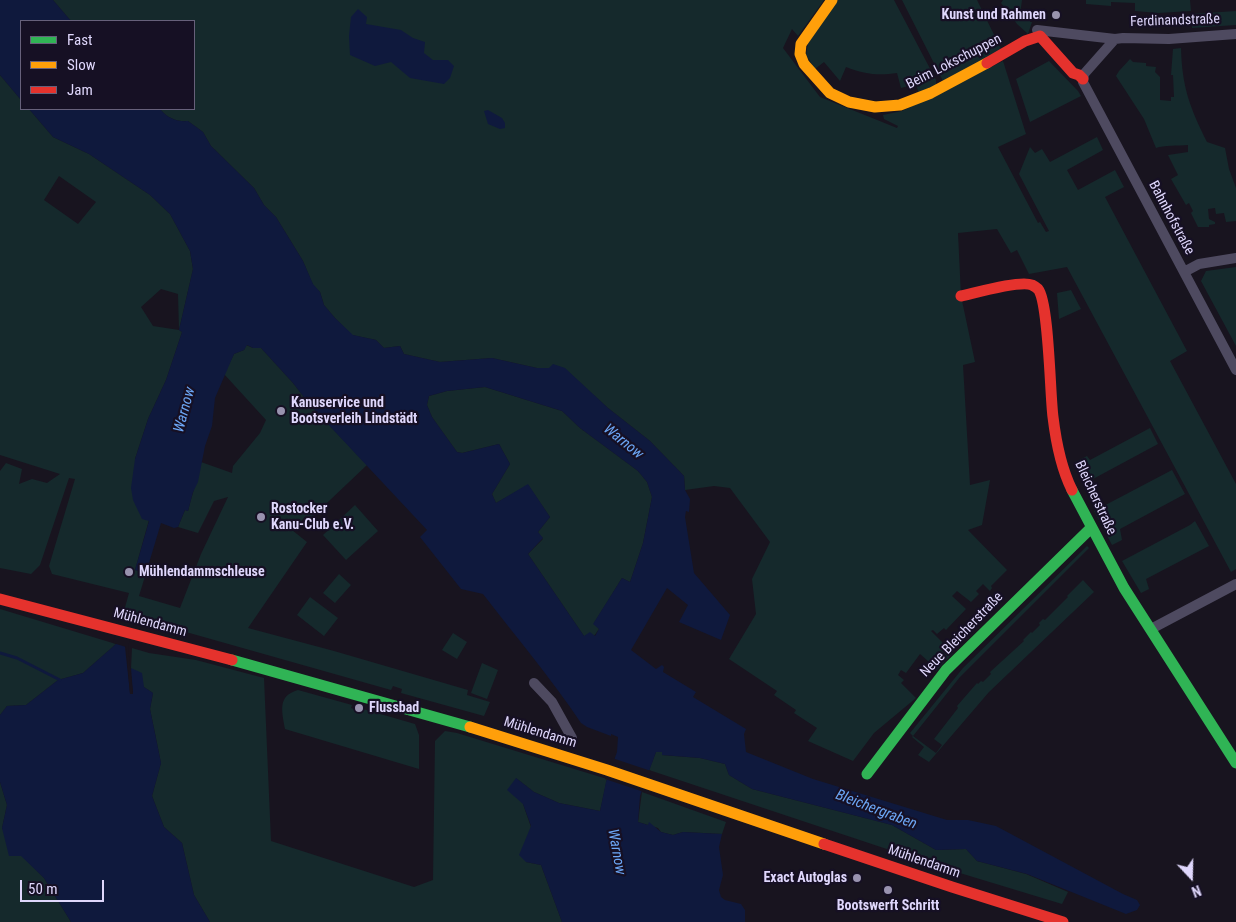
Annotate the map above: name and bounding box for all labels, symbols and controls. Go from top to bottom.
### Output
place label: Kunst und Rahmen [942,7,1046,23]
marker: Kunst und Rahmen [1050,9,1062,21]
street label: Ferdinandstraße [1130,11,1220,31]
legend [20,20,195,110]
text: Fast [67,31,92,49]
street label: Beim Lokschuppen [904,31,1004,93]
text: Slow [67,56,96,74]
text: Jam [67,81,93,99]
street label: Bahnhofstraße [1145,178,1197,258]
water label: Warnow [170,385,200,435]
place label: Kanuservice und Bootsverleih Lindstädt [291,395,417,428]
marker: Kanuservice und Bootsverleih Lindstädt [275,405,287,417]
water label: Warnow [599,421,647,463]
street label: Bleicherstraße [1071,458,1119,538]
place label: Rostocker Kanu-Club e.V. [271,501,354,534]
marker: Rostocker Kanu-Club e.V. [255,511,267,523]
place label: Mühlendammschleuse [139,564,265,580]
marker: Mühlendammschleuse [123,566,135,578]
street label: Neue Bleicherstraße [917,589,1007,681]
street label: Mühlendamm [111,605,189,641]
place label: Flussbad [369,700,419,716]
marker: Flussbad [353,702,365,714]
street label: Mühlendamm [501,714,579,752]
water label: Bleichergraben [833,786,919,834]
water label: Warnow [603,828,629,876]
street label: Mühlendamm [886,842,962,882]
north arrow [1166,852,1216,902]
scale bar [22,870,106,902]
place label: Exact Autoglas [763,870,847,886]
marker: Exact Autoglas [851,872,863,884]
text: 50 m [28,880,58,898]
text: N [1190,882,1203,900]
marker: Bootswerft Schritt [882,884,894,896]
place label: Bootswerft Schritt [837,898,939,914]

